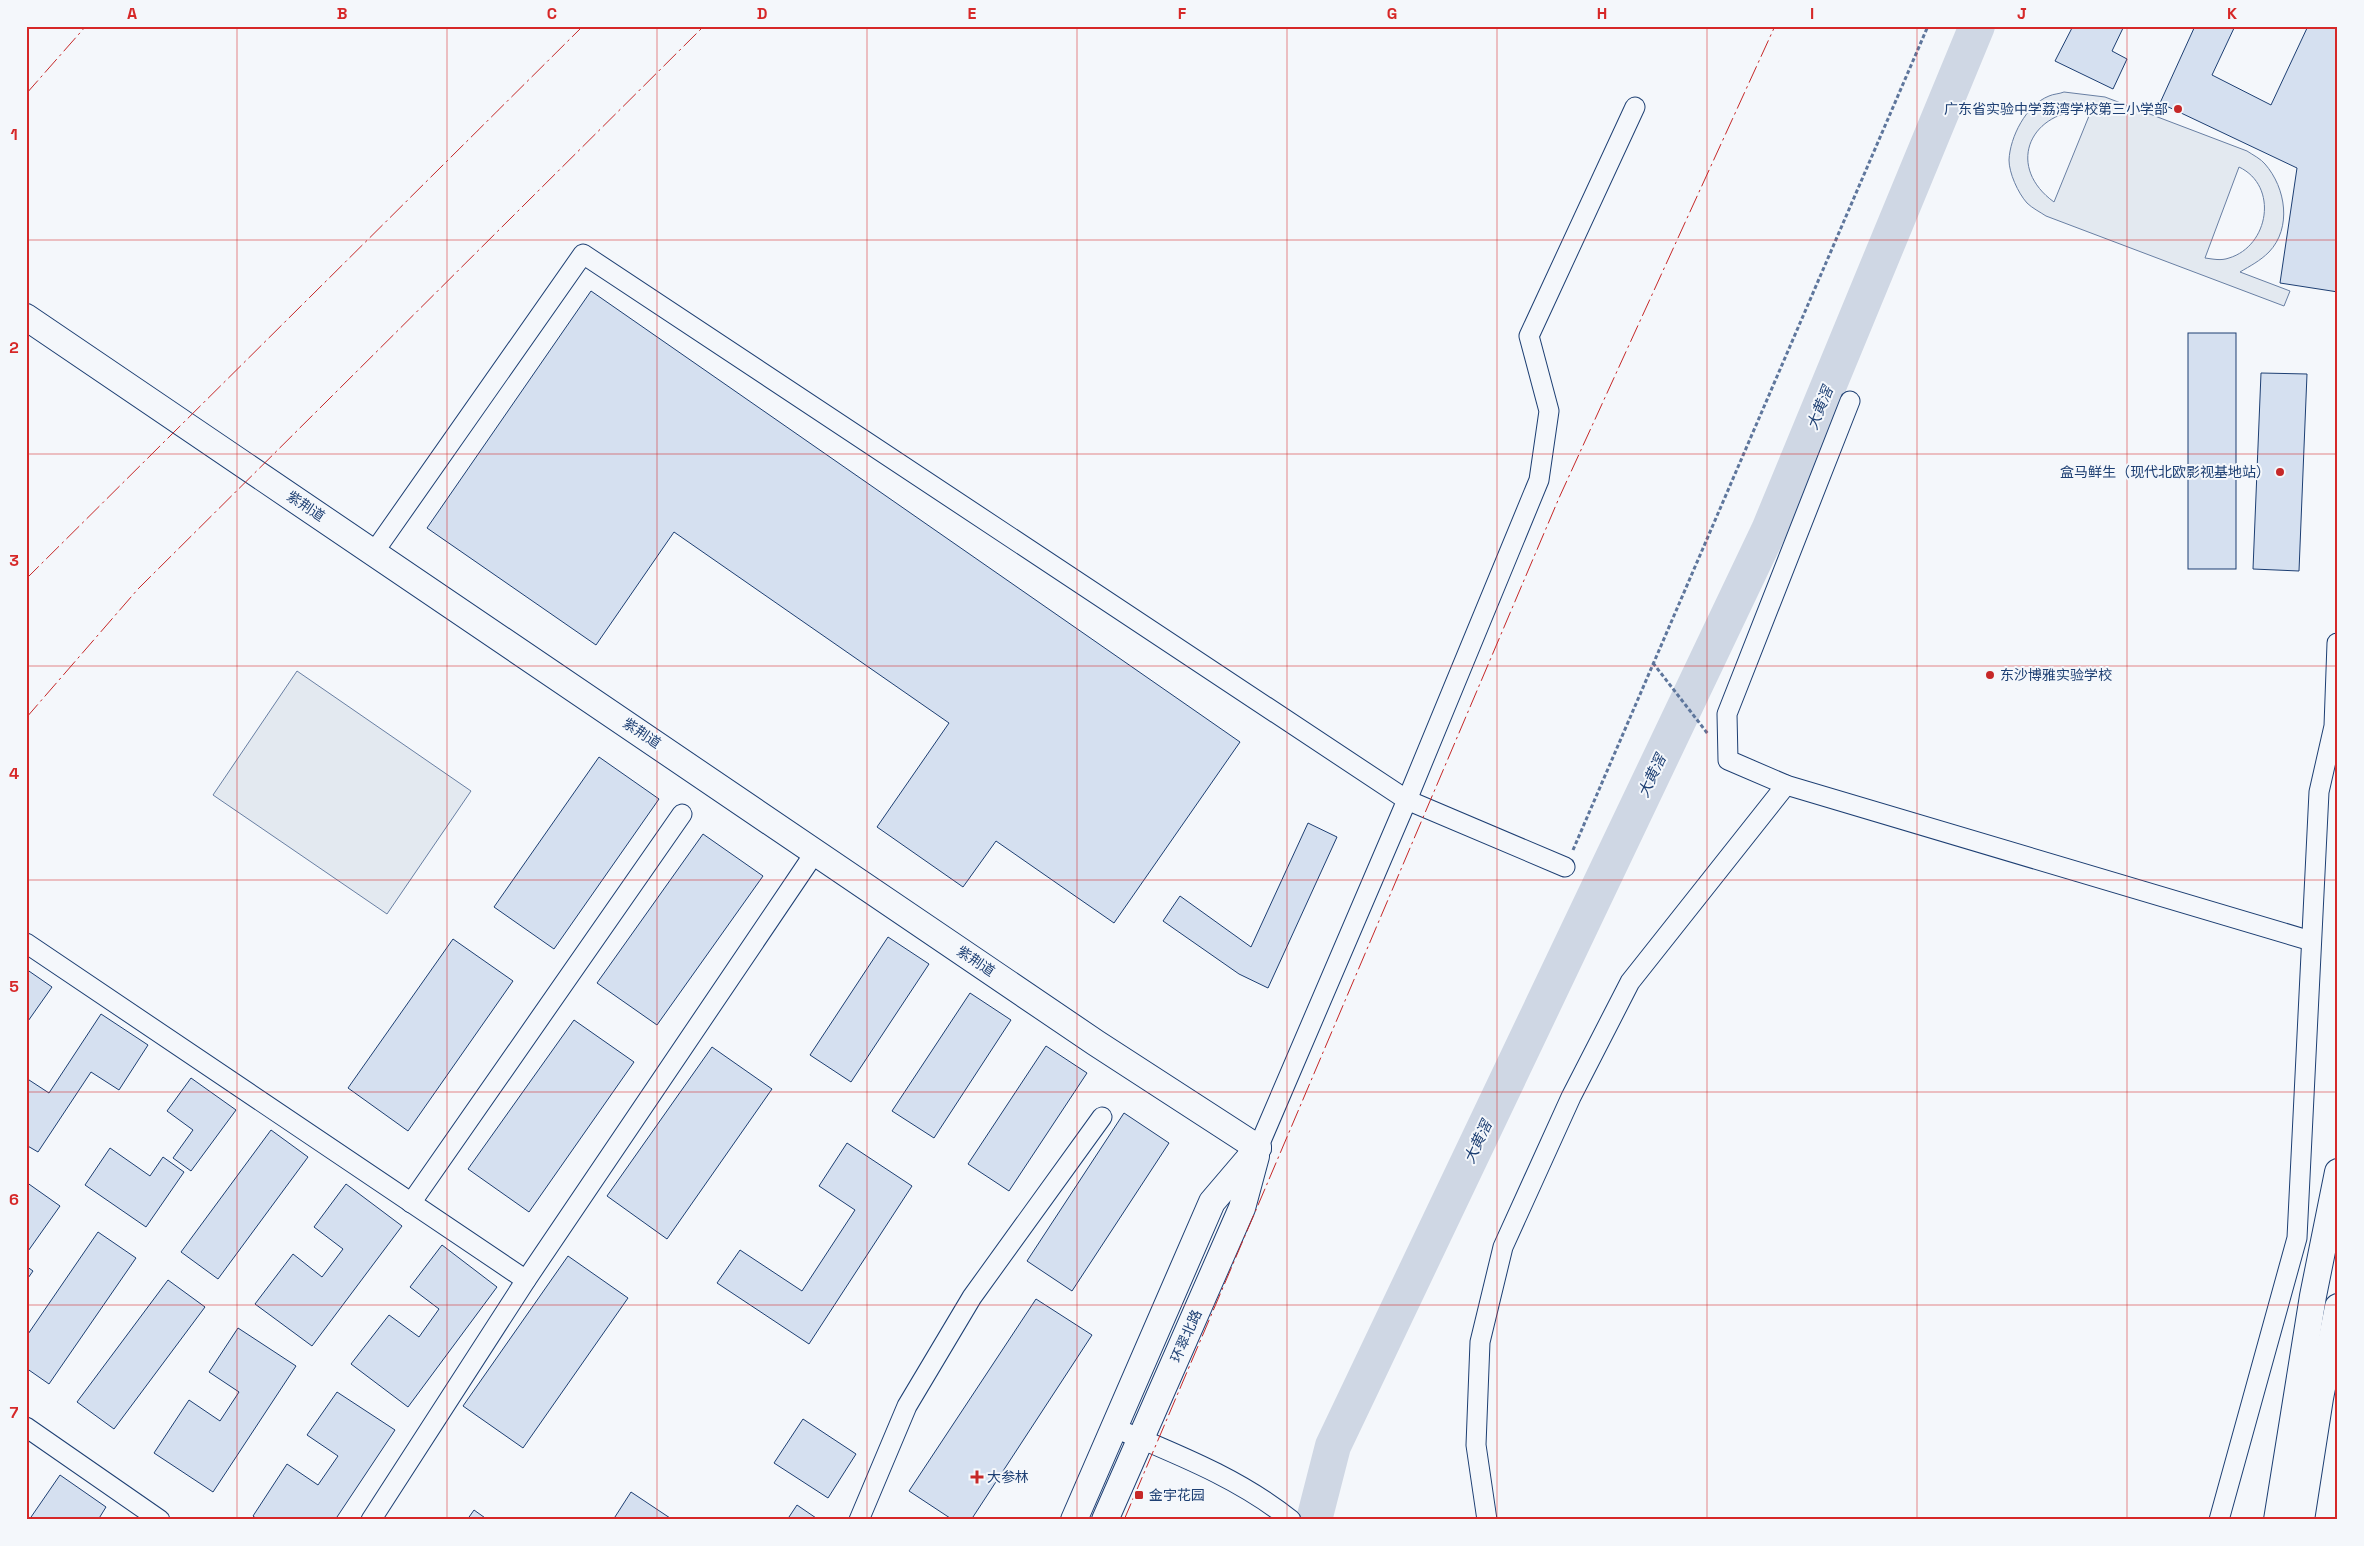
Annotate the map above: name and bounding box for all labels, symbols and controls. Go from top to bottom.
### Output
text: A [127,3,137,24]
text: B [337,3,347,24]
text: C [547,3,557,24]
text: D [757,3,767,24]
text: E [968,3,977,24]
text: F [1178,3,1187,24]
text: G [1387,3,1397,24]
text: H [1597,3,1607,24]
text: I [1810,3,1814,24]
text: J [2017,3,2027,24]
text: K [2227,3,2237,24]
place label: 广东省实验中学荔湾学校第三小学部 [1944,100,2168,118]
marker: 广东省实验中学荔湾学校第三小学部 [2172,103,2184,115]
text: 1 [10,124,18,145]
text: 2 [9,337,19,358]
water label: 大黄滘 [1802,382,1838,432]
place label: 盒马鲜生（现代北欧影视基地站） [2060,463,2270,481]
marker: 盒马鲜生（现代北欧影视基地站） [2274,466,2286,478]
street label: 紫荆道 [284,487,328,525]
text: 3 [9,550,19,571]
place label: 东沙博雅实验学校 [2000,666,2112,684]
marker: 东沙博雅实验学校 [1984,669,1996,681]
street label: 紫荆道 [620,714,664,752]
water label: 大黄滘 [1633,750,1671,800]
text: 4 [9,763,19,784]
street label: 紫荆道 [954,942,998,980]
text: 5 [9,976,19,997]
water label: 大黄滘 [1459,1116,1497,1166]
text: 6 [9,1189,19,1210]
street label: 环翠北路 [1166,1307,1206,1365]
text: 7 [10,1402,19,1423]
place label: 大参林 [987,1468,1029,1486]
marker: 大参林 [971,1471,983,1483]
place label: 金宇花园 [1149,1486,1205,1504]
marker: 金宇花园 [1133,1489,1145,1501]

